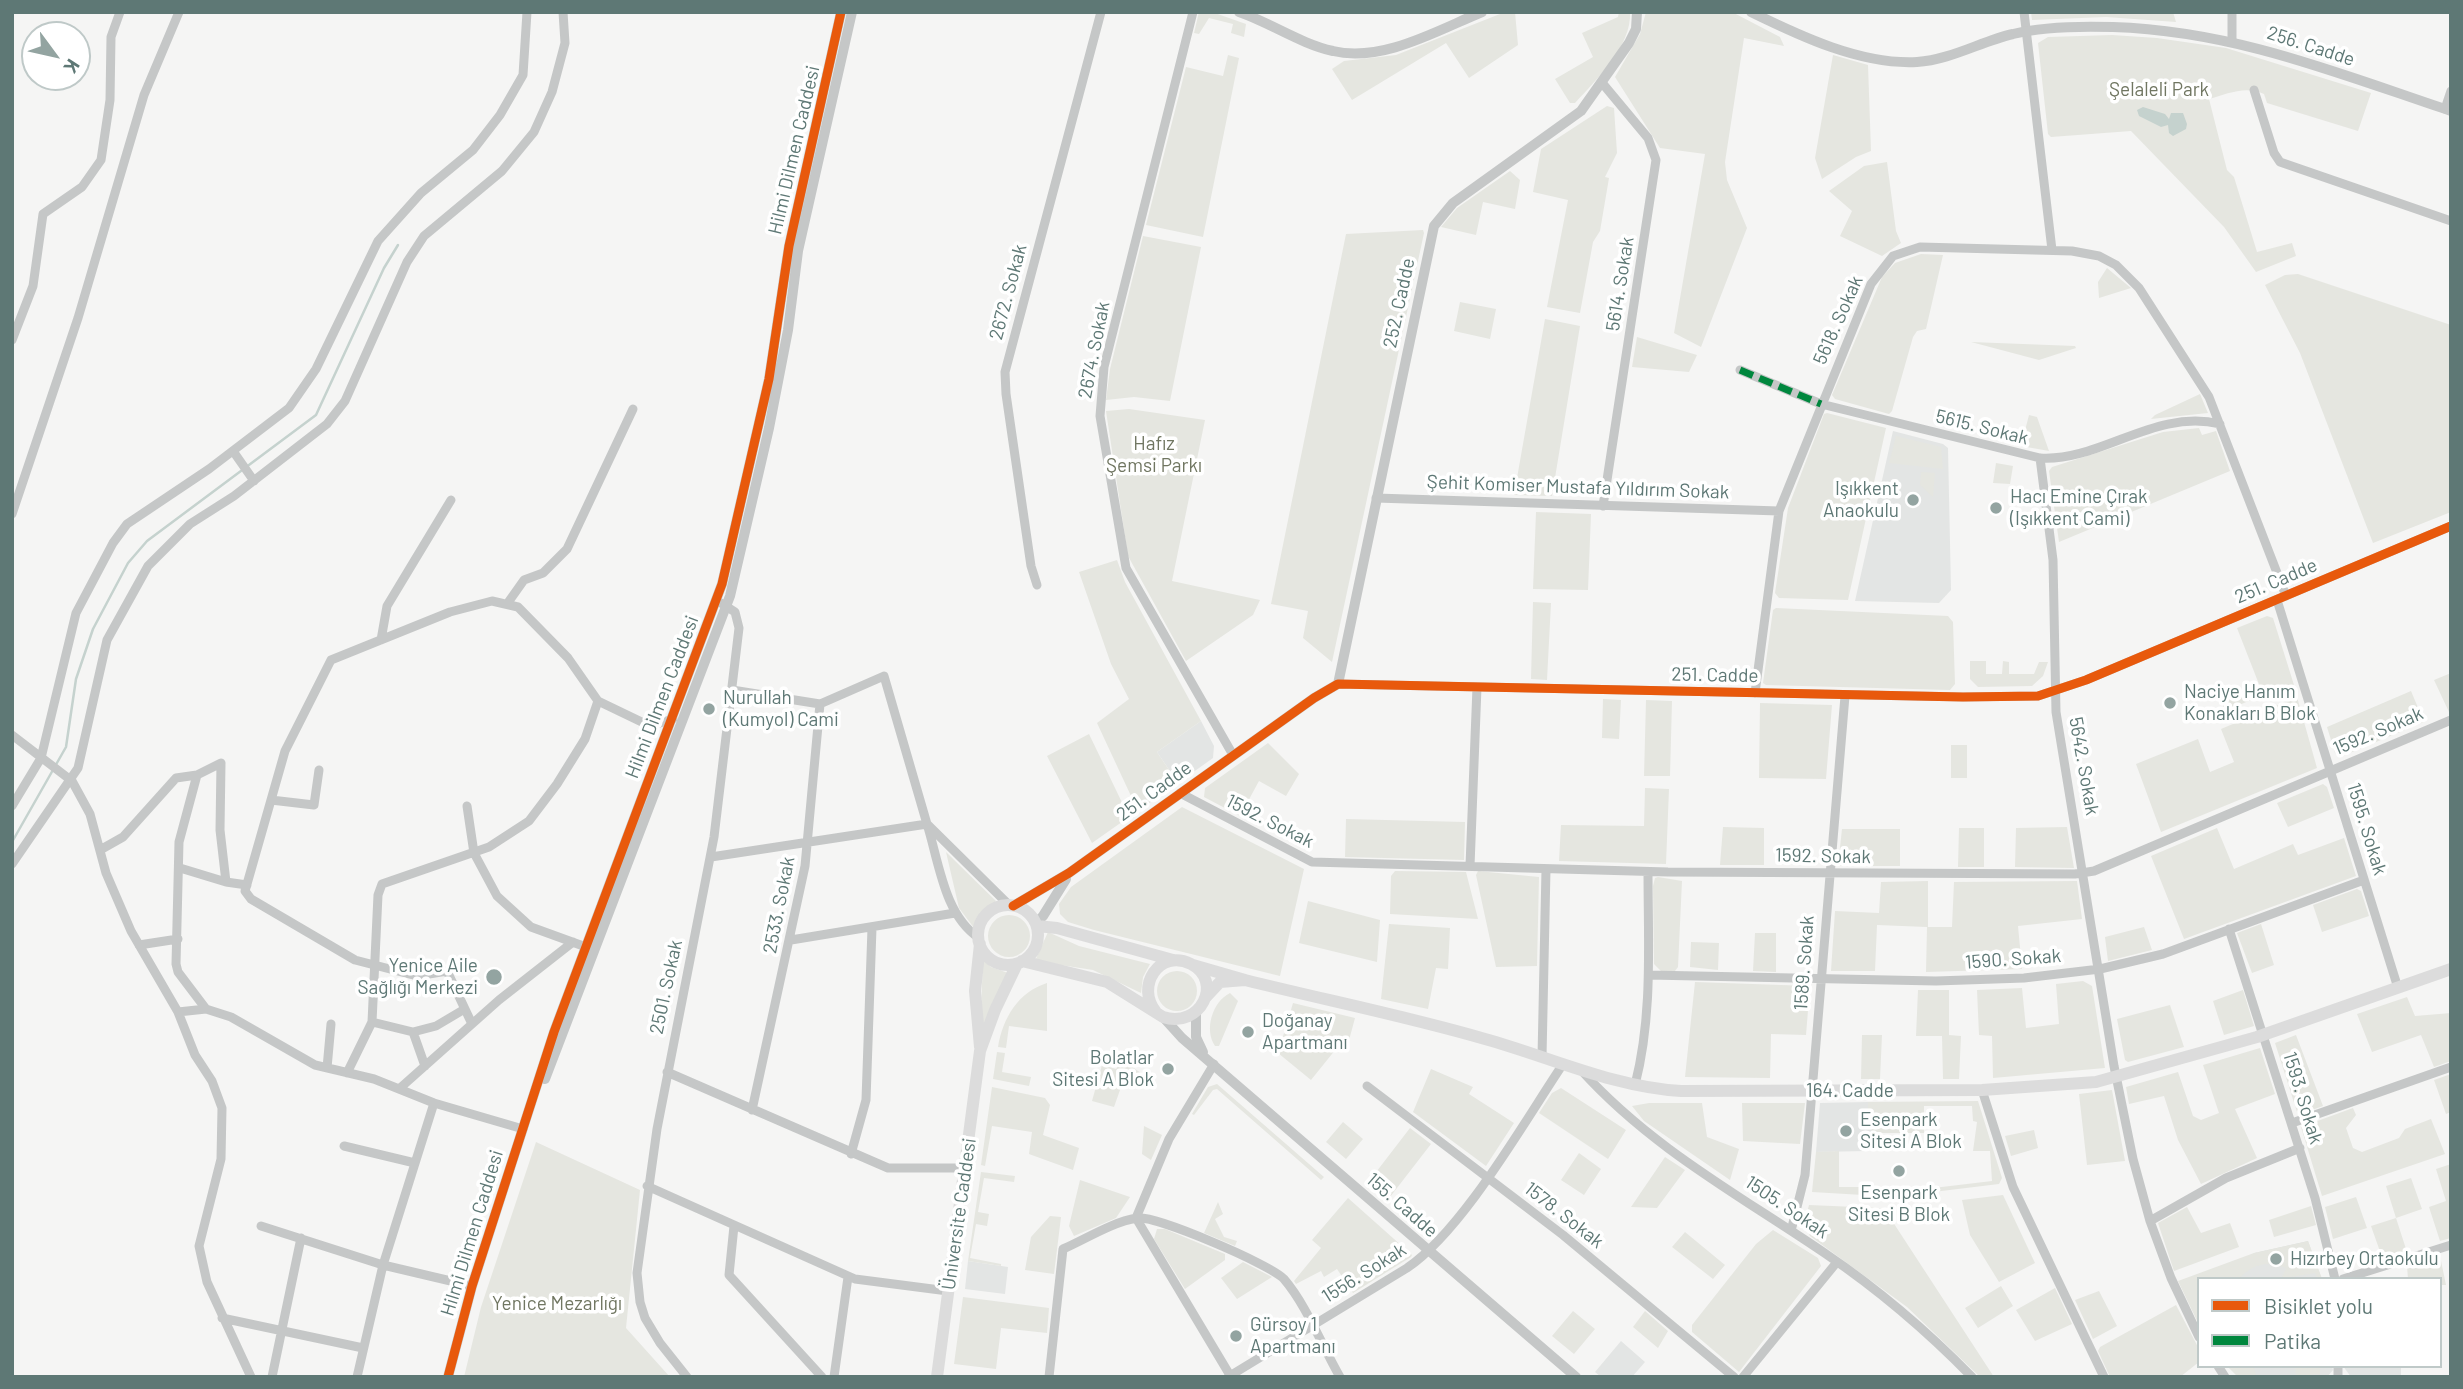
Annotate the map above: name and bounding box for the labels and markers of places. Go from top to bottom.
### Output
place label: Işıkkent Anaokulu [1823,478,1899,522]
place label: Hacı Emine Çırak (Işıkkent Cami) [2010,486,2148,530]
marker: Işıkkent Anaokulu [1905,492,1921,508]
marker: Hacı Emine Çırak (Işıkkent Cami) [1988,500,2004,516]
place label: Naciye Hanım Konakları B Blok [2184,681,2316,725]
place label: Nurullah (Kumyol) Cami [723,687,839,731]
marker: Naciye Hanım Konakları B Blok [2162,695,2178,711]
marker: Nurullah (Kumyol) Cami [701,701,717,717]
place label: Yenice Aile Sağlığı Merkezi [357,955,478,999]
marker: Yenice Aile Sağlığı Merkezi [484,967,504,987]
place label: Doğanay Apartmanı [1262,1010,1348,1054]
marker: Doğanay Apartmanı [1240,1024,1256,1040]
place label: Bolatlar Sitesi A Blok [1052,1047,1154,1091]
marker: Bolatlar Sitesi A Blok [1160,1061,1176,1077]
place label: Esenpark Sitesi A Blok [1860,1109,1962,1153]
marker: Esenpark Sitesi A Blok [1838,1123,1854,1139]
marker: Esenpark Sitesi B Blok [1891,1163,1907,1179]
place label: Esenpark Sitesi B Blok [1848,1182,1950,1226]
place label: Hızırbey Ortaokulu [2290,1248,2439,1270]
marker: Hızırbey Ortaokulu [2268,1251,2284,1267]
place label: Gürsoy 1 Apartmanı [1250,1314,1336,1358]
marker: Gürsoy 1 Apartmanı [1228,1328,1244,1344]

